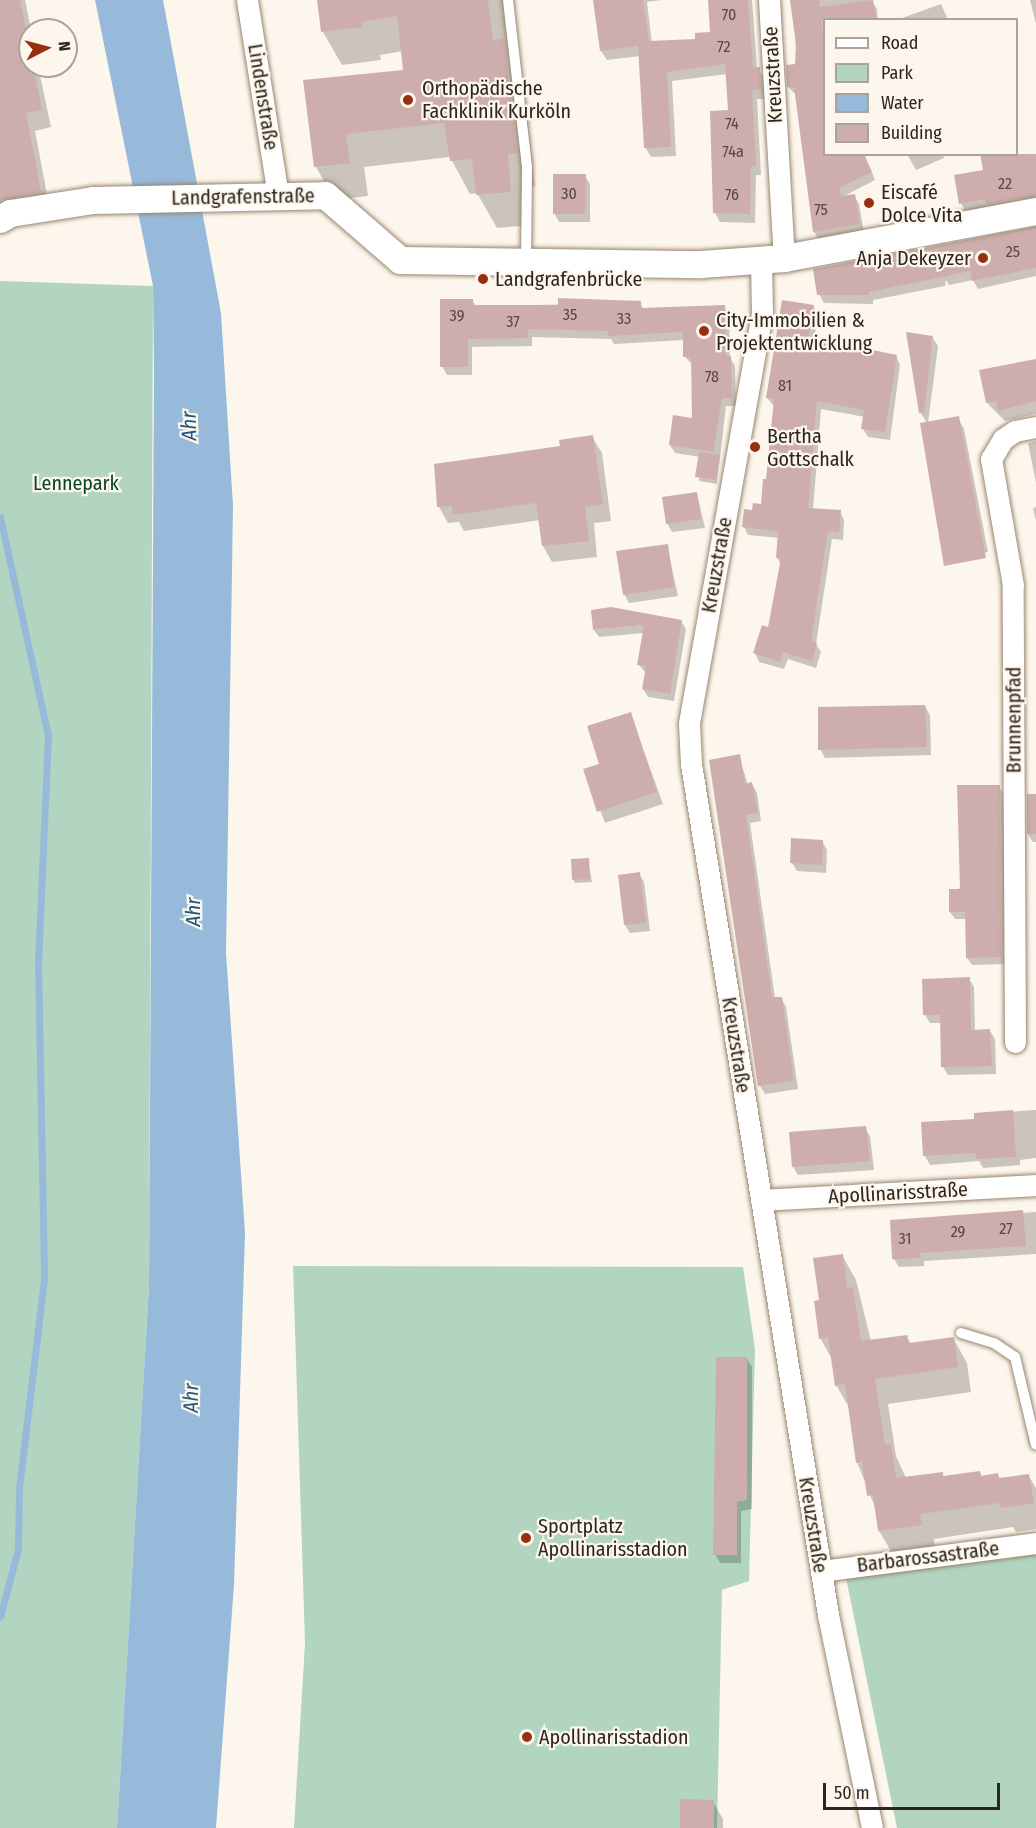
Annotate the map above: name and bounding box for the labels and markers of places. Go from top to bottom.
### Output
place label: Orthopädische Fachklinik Kurköln [422,77,571,124]
marker: Orthopädische Fachklinik Kurköln [399,91,417,109]
place label: Eiscafé Dolce Vita [881,180,962,227]
marker: Eiscafé Dolce Vita [862,196,876,210]
place label: Anja Dekeyzer [856,246,971,270]
marker: Anja Dekeyzer [976,251,990,265]
place label: Landgrafenbrücke [495,267,642,291]
marker: Landgrafenbrücke [476,272,490,286]
place label: City-Immobilien & Projektentwicklung [716,308,872,355]
marker: City-Immobilien & Projektentwicklung [697,324,711,338]
place label: Bertha Gottschalk [767,424,854,471]
marker: Bertha Gottschalk [748,440,762,454]
place label: Sportplatz Apollinarisstadion [538,1514,688,1561]
marker: Sportplatz Apollinarisstadion [519,1531,533,1545]
place label: Apollinarisstadion [539,1725,689,1749]
marker: Apollinarisstadion [520,1730,534,1744]

